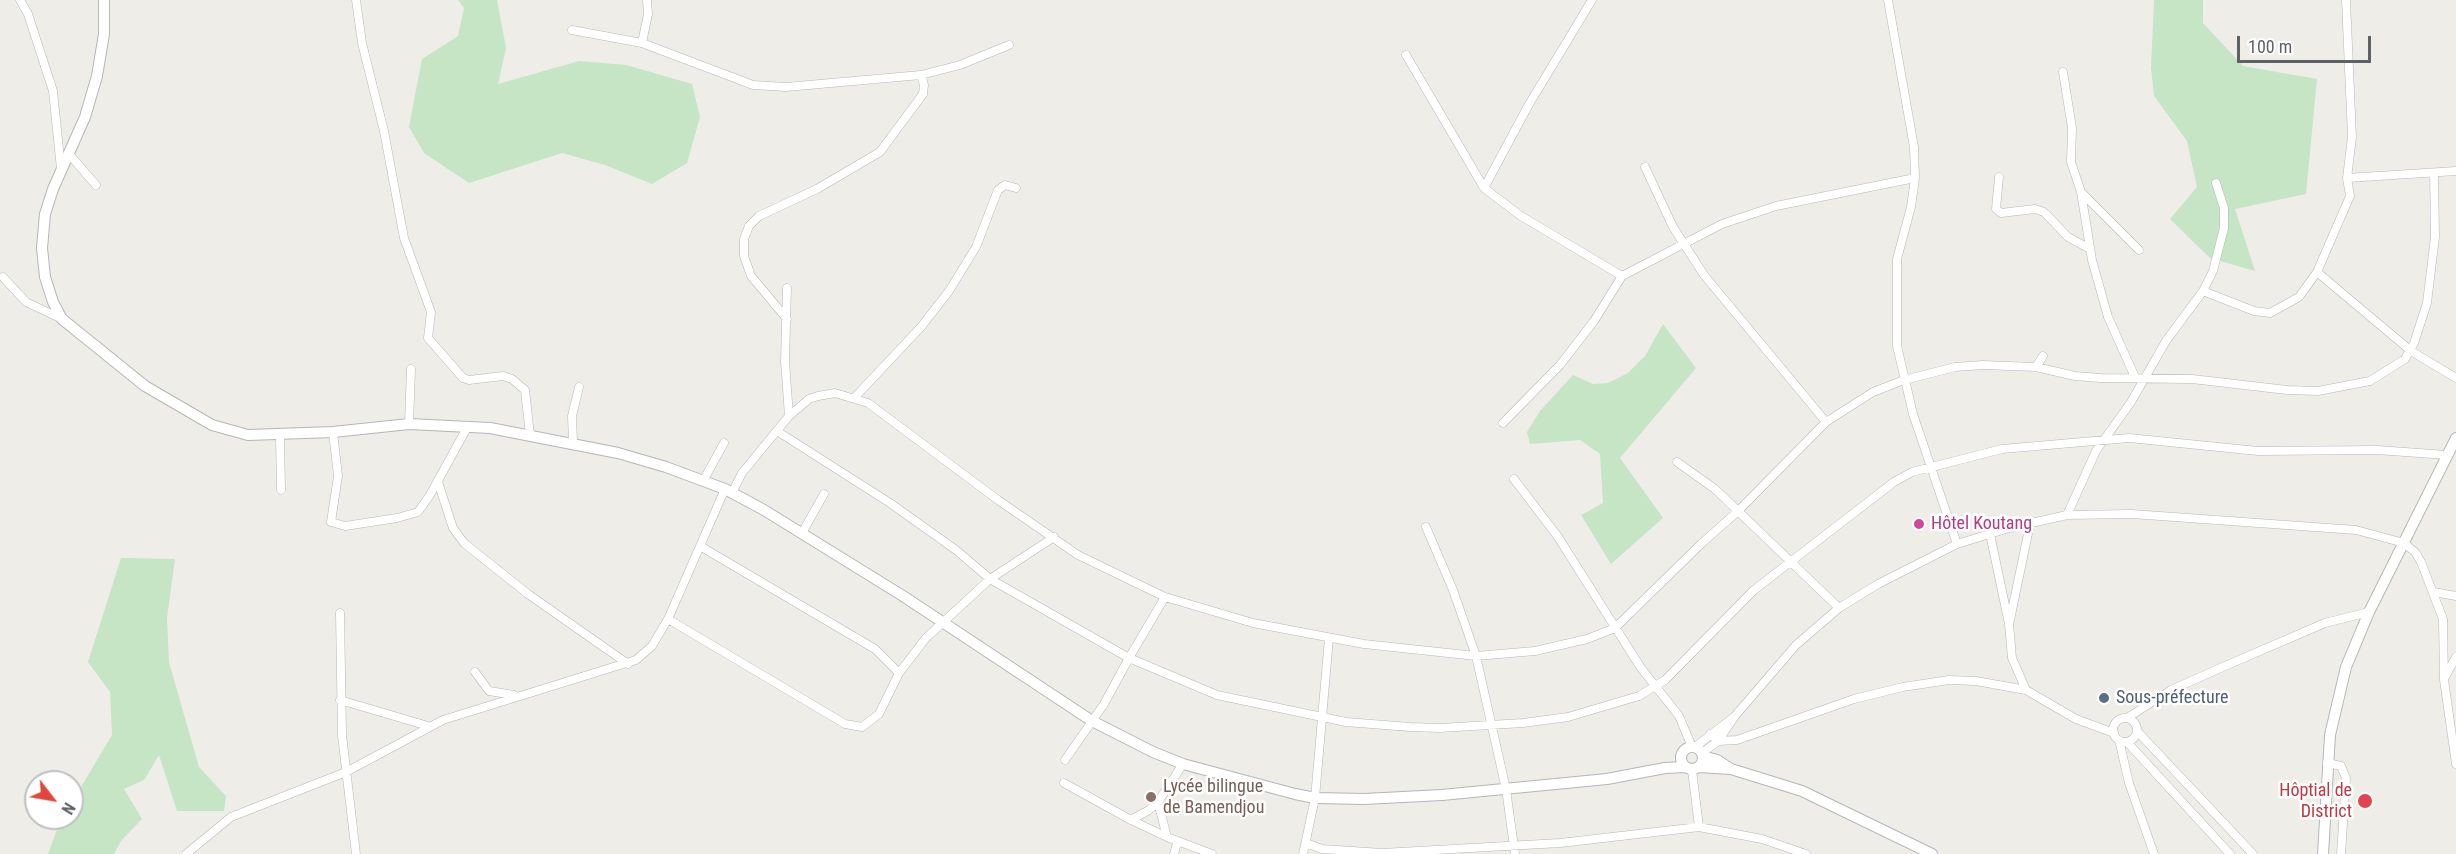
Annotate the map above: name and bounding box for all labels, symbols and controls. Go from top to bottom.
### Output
scale bar [2240,24,2374,62]
text: 100 m [2248,36,2292,57]
place label: Hôtel Koutang [1931,513,2032,535]
marker: Hôtel Koutang [1912,517,1926,531]
place label: Sous-préfecture [2116,687,2228,709]
marker: Sous-préfecture [2097,691,2111,705]
north arrow [24,770,84,830]
place label: Lycée bilingue de Bamendjou [1163,776,1264,818]
place label: Hôptial de District [2279,780,2352,822]
marker: Lycée bilingue de Bamendjou [1144,790,1158,804]
marker: Hôptial de District [2356,792,2374,810]
text: N [57,799,79,818]

